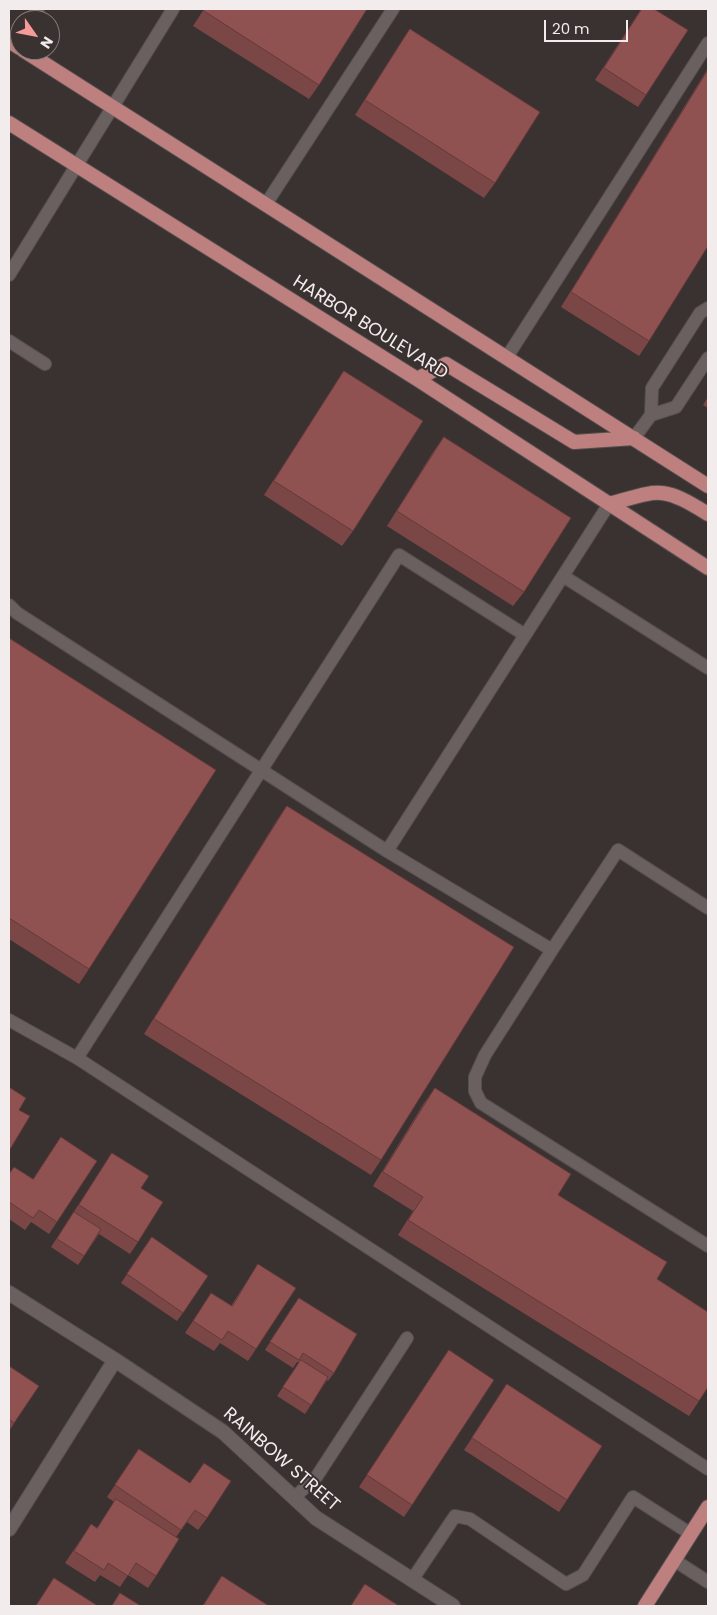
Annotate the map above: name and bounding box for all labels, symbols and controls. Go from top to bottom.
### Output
north arrow [10,10,60,60]
scale bar [547,10,631,42]
text: 20 m [552,18,590,39]
text: N [35,33,58,52]
street label: HARBOR BOULEVARD [288,271,452,385]
street label: RAINBOW STREET [218,1404,344,1516]

